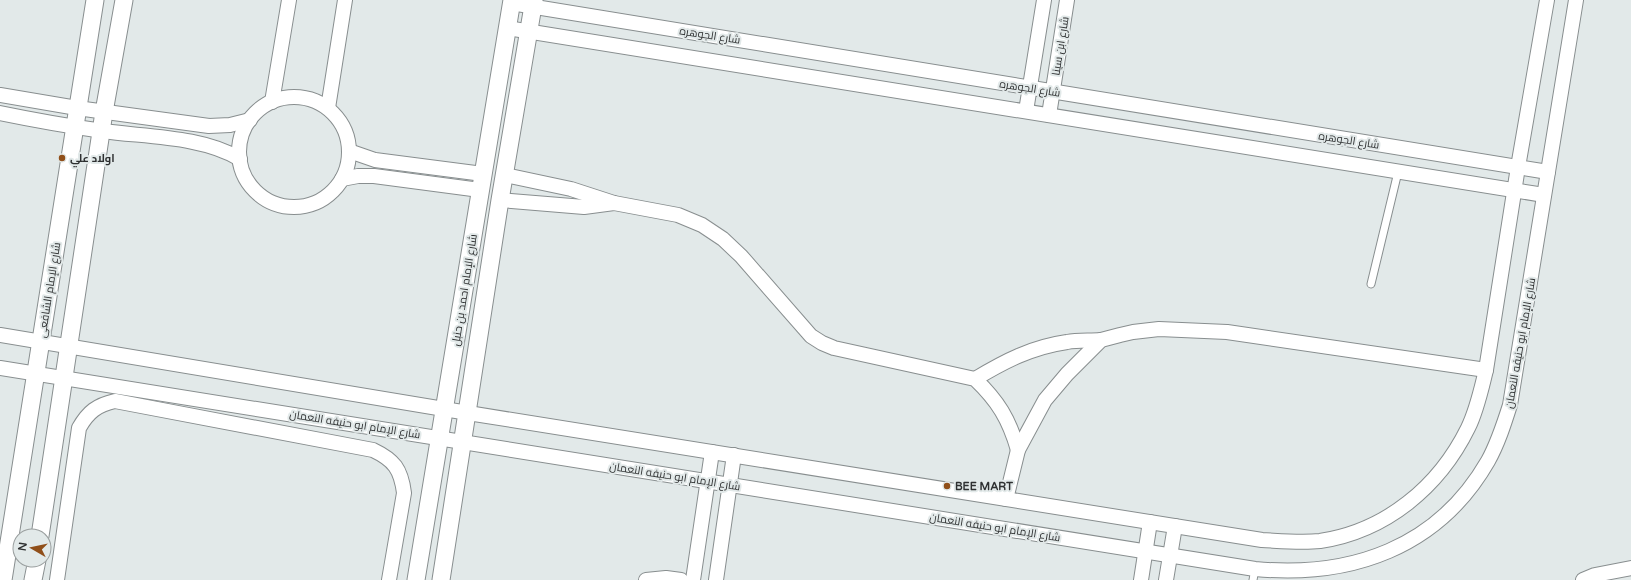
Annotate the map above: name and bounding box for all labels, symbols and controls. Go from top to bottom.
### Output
street label: شارع ابن سينا [1049,16,1073,77]
street label: شارع الجوهره [678,24,741,48]
street label: شارع الجوهره [998,77,1061,101]
street label: شارع الجوهره [1317,129,1380,153]
place label: اولاد علي [70,152,115,168]
marker: اولاد علي [57,153,67,163]
street label: شارع الإمام احمد بن حنبل [449,233,481,347]
street label: شارع الإمام الشافعى [36,241,64,339]
street label: شارع الإمام ابو حنيفه النعمان [1503,277,1539,410]
street label: شارع الإمام ابو حنيفه النعمان [288,408,421,442]
street label: شارع الإمام ابو حنيفه النعمان [608,460,741,494]
place label: BEE MART [955,480,1013,493]
marker: BEE MART [942,481,952,491]
street label: شارع الإمام ابو حنيفه النعمان [928,511,1061,545]
north arrow [12,528,52,568]
text: N [16,541,30,552]

